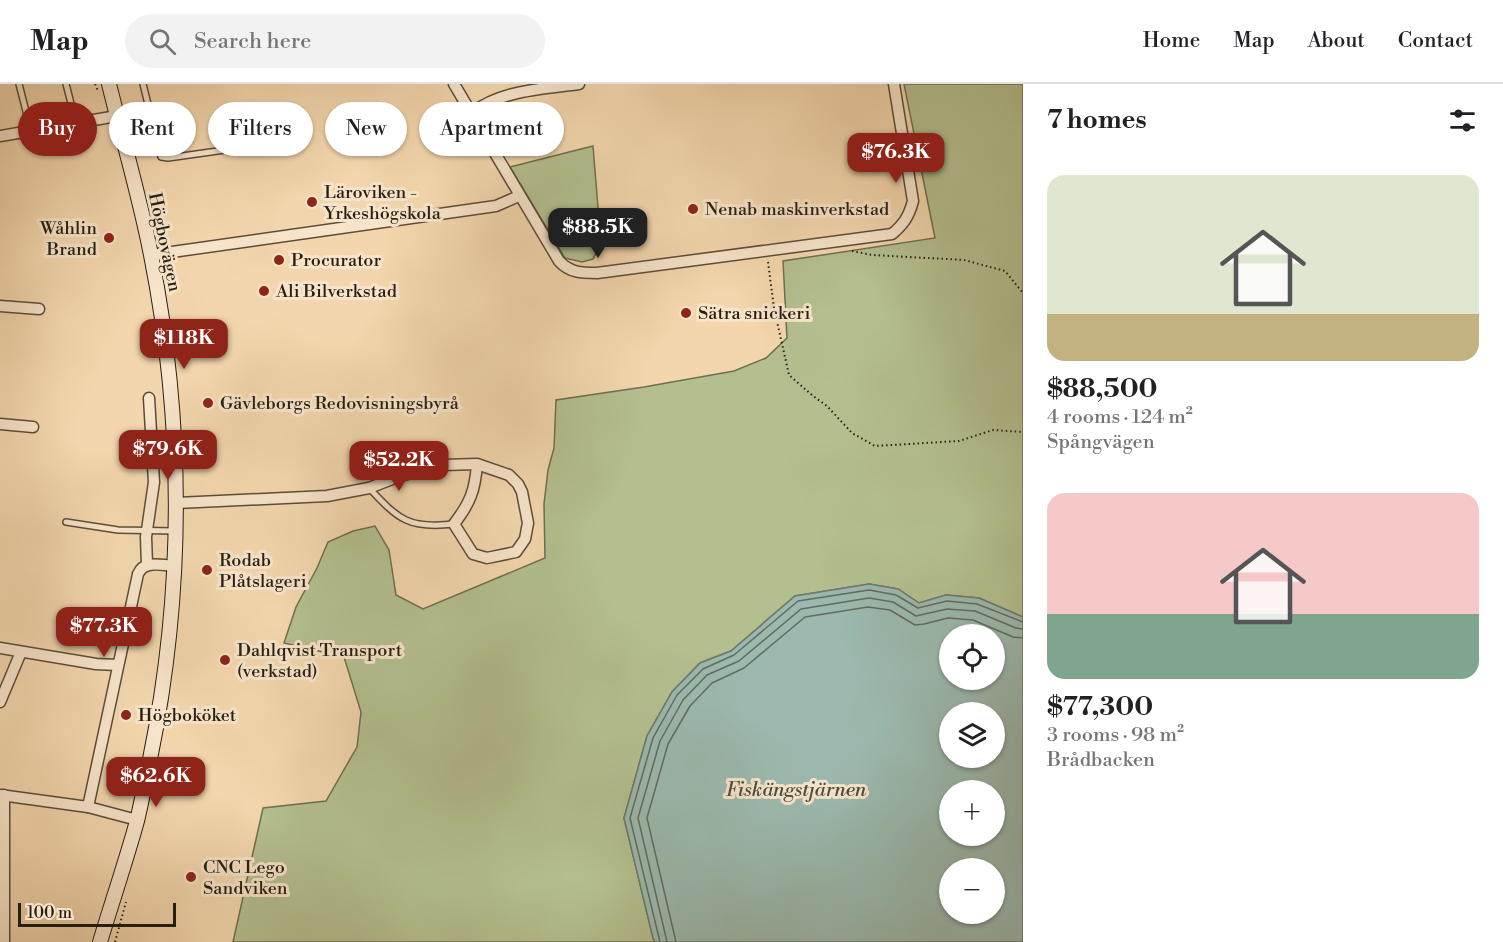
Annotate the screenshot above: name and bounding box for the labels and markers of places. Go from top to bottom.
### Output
pin: $76.3K [847,133,945,184]
place label: Läroviken - Yrkeshögskola [323,181,442,225]
marker: Läroviken - Yrkeshögskola [305,195,319,209]
place label: Nenab maskinverkstad [705,198,890,221]
marker: Nenab maskinverkstad [686,202,700,216]
pin: $88.5K [549,208,647,259]
place label: Wåhlin Brand [39,217,98,261]
marker: Wåhlin Brand [102,231,116,245]
place label: Procurator [291,249,381,272]
marker: Procurator [272,253,286,267]
place label: Ali Bilverkstad [275,280,398,303]
marker: Ali Bilverkstad [257,284,271,298]
place label: Sätra snickeri [698,302,810,325]
marker: Sätra snickeri [679,306,693,320]
pin: $118K [142,319,226,370]
place label: Gävleborgs Redovisningsbyrå [220,392,460,415]
marker: Gävleborgs Redovisningsbyrå [201,396,215,410]
pin: $79.6K [119,430,217,481]
pin: $52.2K [350,441,448,492]
place label: Rodab Plåtslageri [219,549,307,593]
marker: Rodab Plåtslageri [200,563,214,577]
pin: $77.3K [55,607,153,658]
place label: Dahlqvist Transport (verkstad) [237,639,403,683]
marker: Dahlqvist Transport (verkstad) [218,653,232,667]
place label: Högboköket [138,704,237,727]
marker: Högboköket [119,708,133,722]
pin: $62.6K [107,757,205,808]
place label: CNC Lego Sandviken [203,856,288,900]
marker: CNC Lego Sandviken [184,870,198,884]

